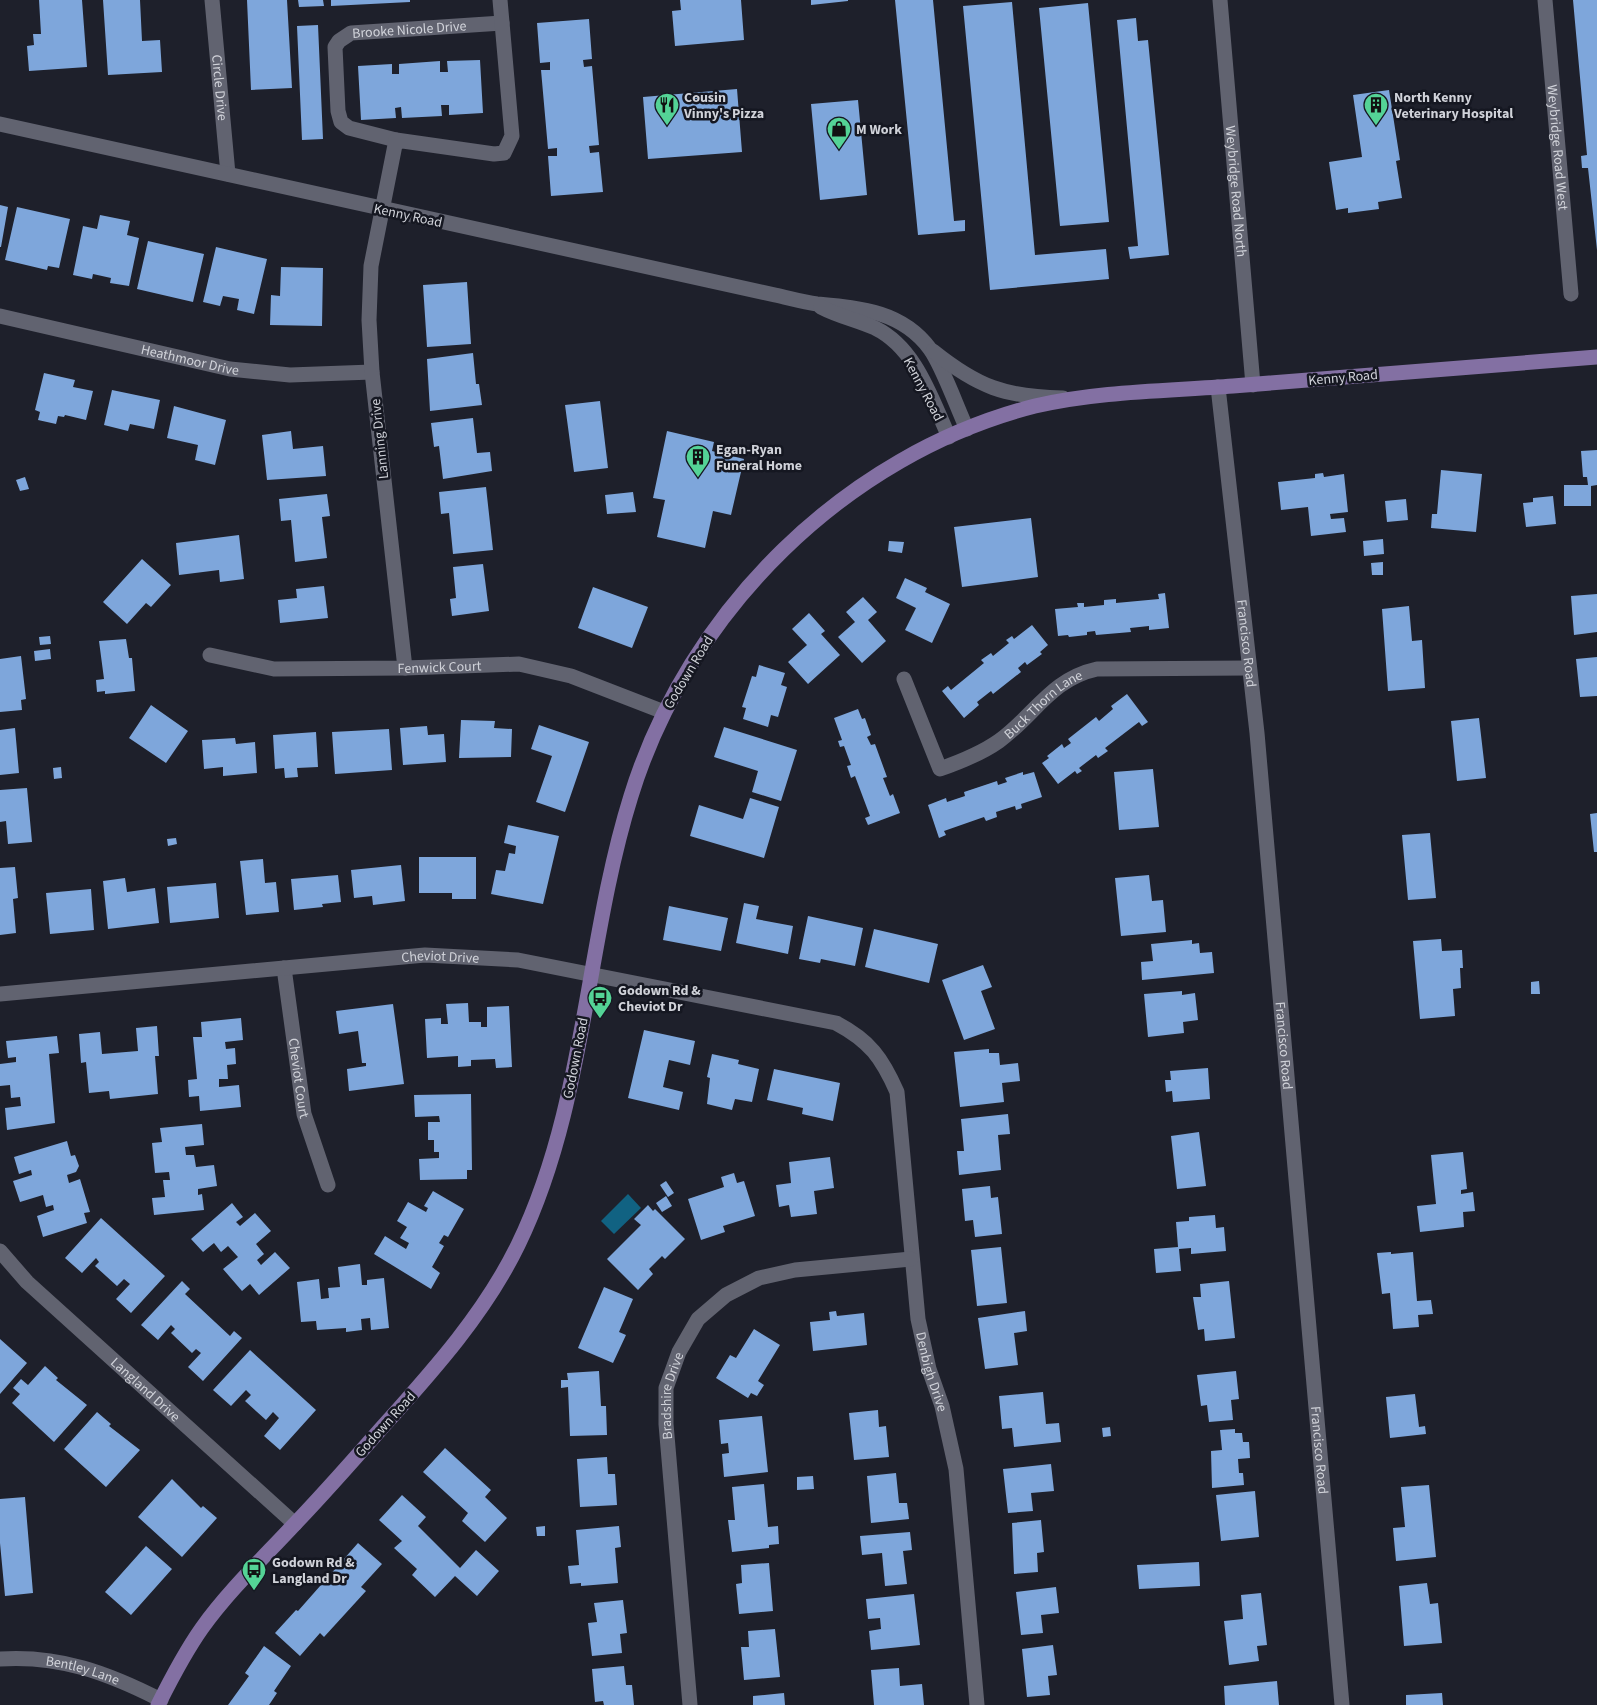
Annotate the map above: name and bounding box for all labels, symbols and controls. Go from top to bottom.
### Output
street label: Brooke Nicole Drive [352,16,467,44]
street label: Circle Drive [206,54,232,122]
street label: Weybridge Road West [1542,84,1573,212]
place label: Cousin Vinny's Pizza [683,88,764,124]
place label: North Kenny Veterinary Hospital [1393,88,1513,124]
restaurant icon: Cousin Vinny's Pizza [654,92,680,126]
building icon: North Kenny Veterinary Hospital [1363,92,1389,126]
shop icon: M Work [826,116,852,150]
place label: M Work [856,120,902,140]
street label: Weybridge Road North [1220,125,1251,258]
street label: Kenny Road [372,199,444,233]
street label: Heathmoor Drive [139,340,240,381]
street label: Kenny Road [898,354,948,425]
street label: Kenny Road [1308,365,1379,391]
street label: Lanning Drive [366,398,394,480]
place label: Egan-Ryan Funeral Home [716,440,802,476]
building icon: Egan-Ryan Funeral Home [685,444,711,478]
street label: Francisco Road [1231,599,1261,688]
street label: Godown Road [659,632,719,713]
street label: Fenwick Court [397,656,482,679]
street label: Buck Thorn Lane [1000,666,1086,744]
street label: Cheviot Drive [401,946,480,969]
place label: Godown Rd & Cheviot Dr [618,981,701,1017]
bus stop icon: Godown Rd & Cheviot Dr [587,985,613,1019]
street label: Francisco Road [1270,1001,1297,1091]
street label: Godown Road [558,1016,594,1100]
street label: Cheviot Court [283,1037,314,1121]
street label: Denbigh Drive [910,1330,952,1414]
street label: Bradshire Drive [657,1349,689,1440]
street label: Langland Drive [106,1353,184,1427]
street label: Godown Road [351,1387,421,1462]
street label: Francisco Road [1305,1405,1333,1495]
place label: Godown Rd & Langland Dr [272,1553,355,1589]
bus stop icon: Godown Rd & Langland Dr [241,1557,267,1591]
street label: Bentley Lane [44,1651,122,1691]

